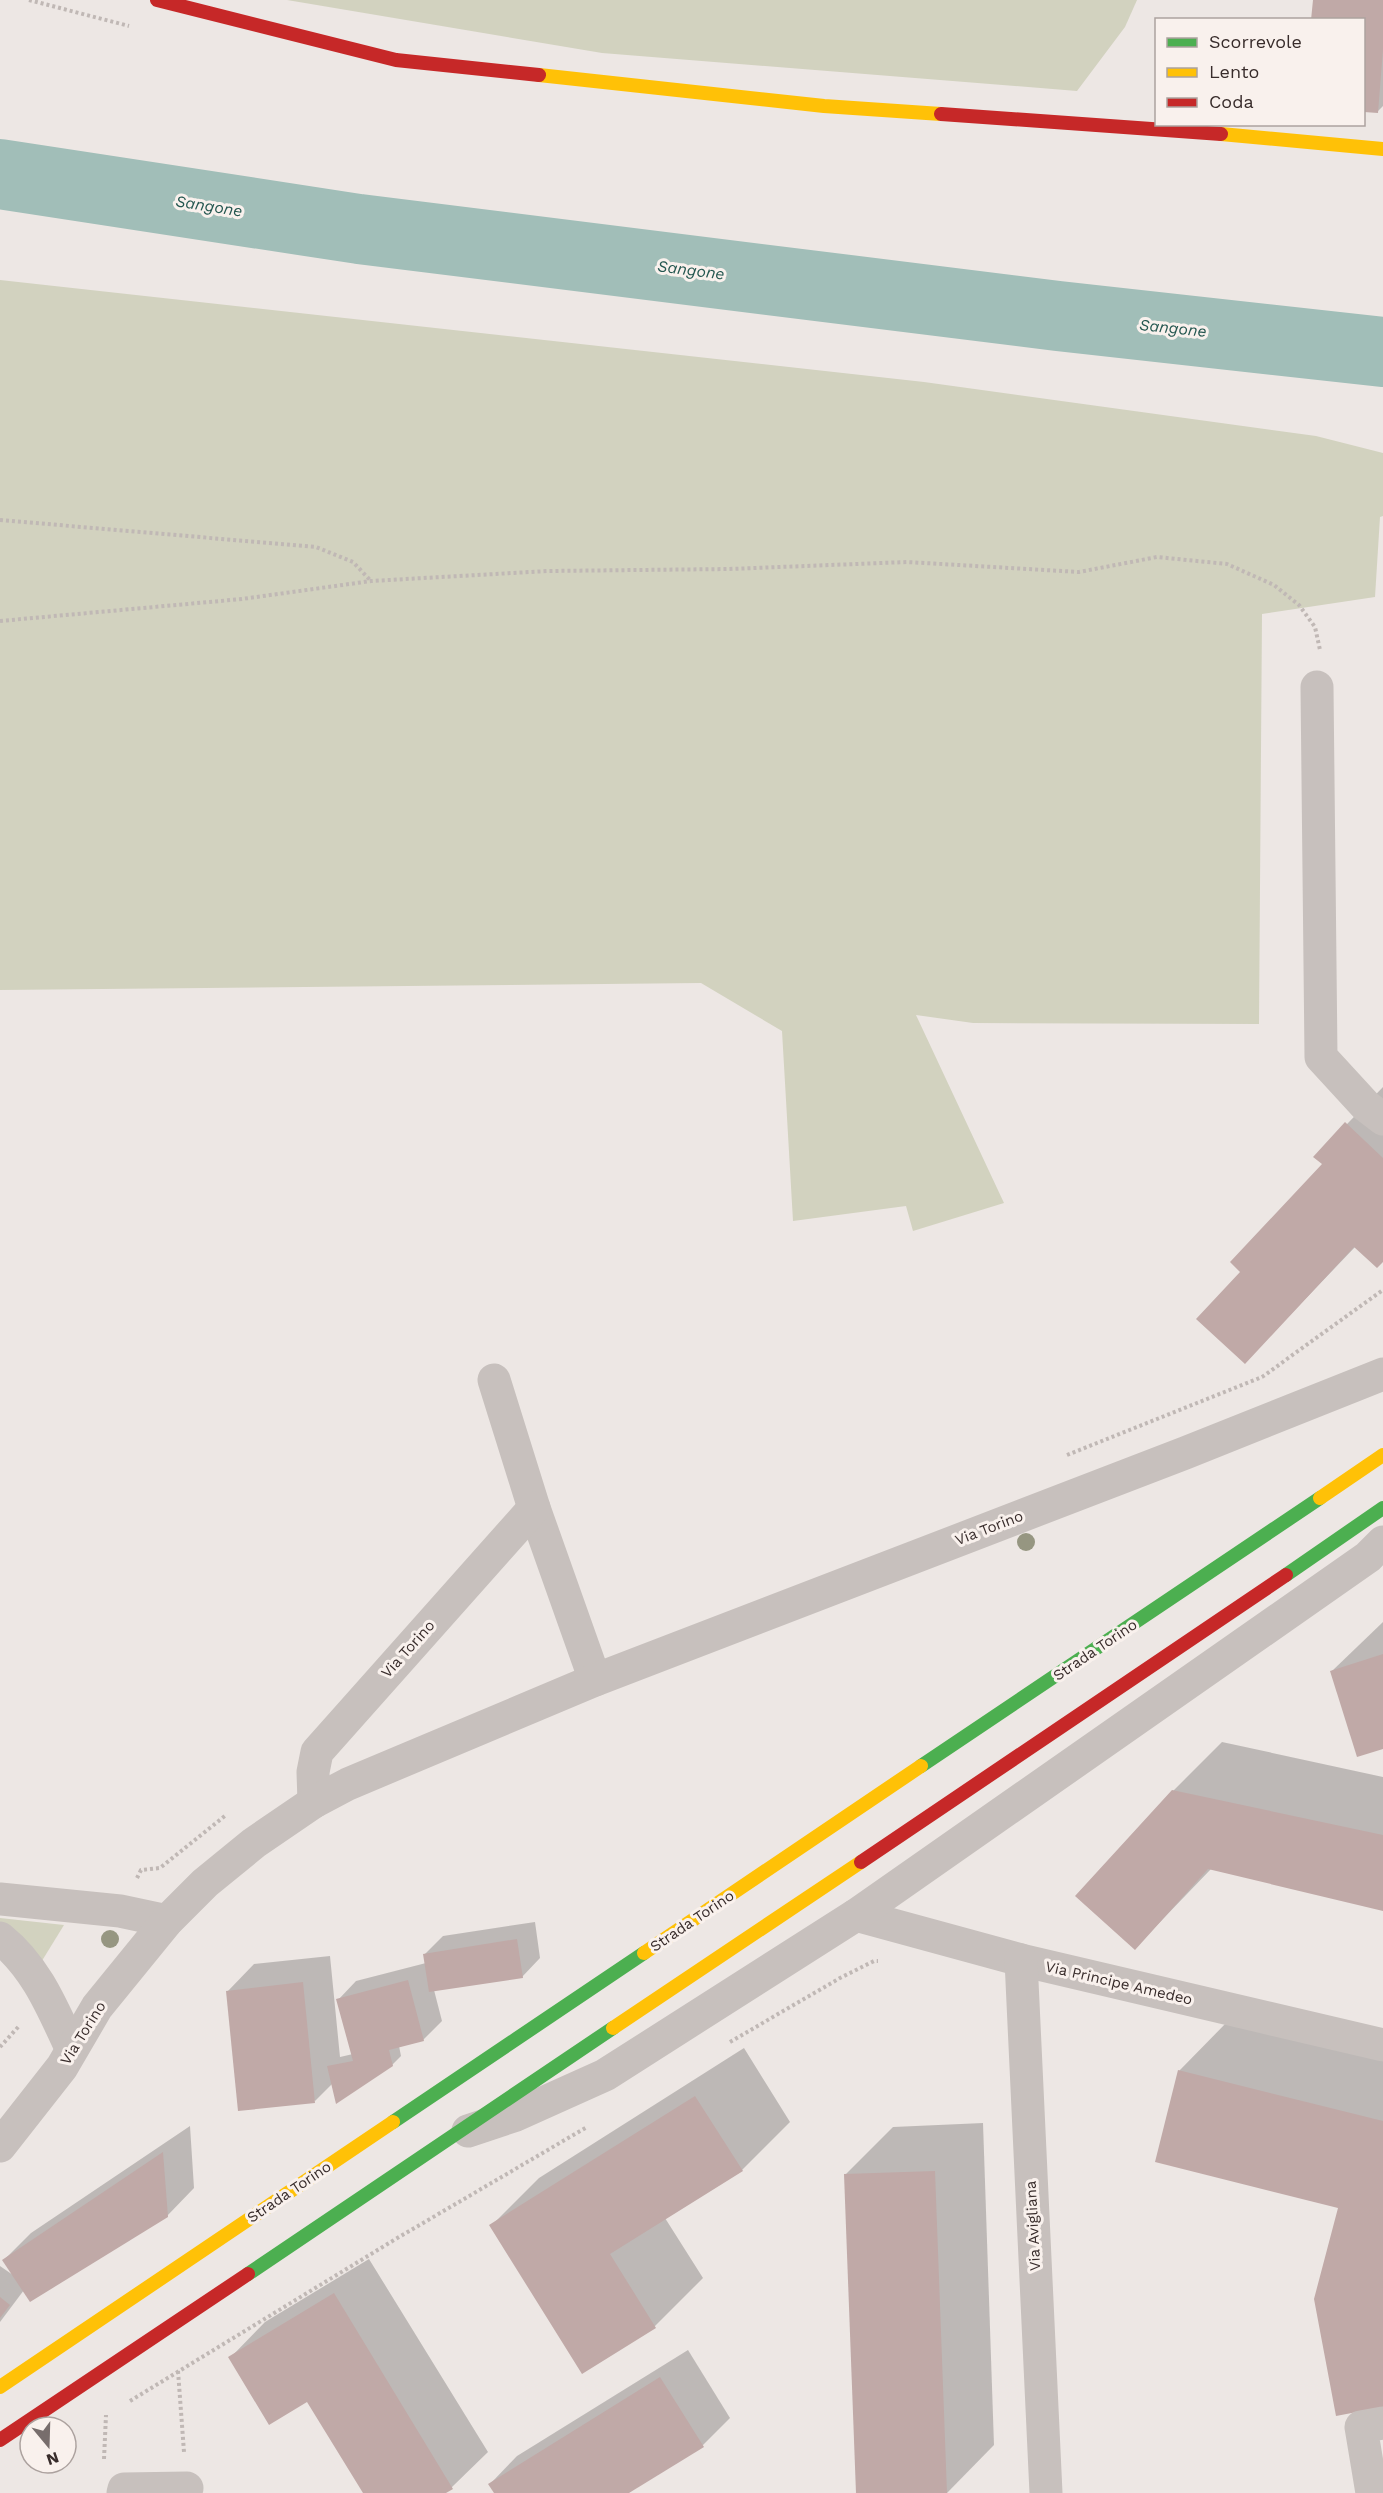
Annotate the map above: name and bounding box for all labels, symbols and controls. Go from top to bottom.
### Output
legend [1155,18,1365,126]
text: Scorrevole [1209,31,1302,52]
text: Lento [1209,61,1259,82]
text: Coda [1209,91,1254,112]
water label: Sangone [174,191,244,221]
water label: Sangone [656,256,726,284]
water label: Sangone [1138,315,1208,341]
street label: Via Torino [952,1507,1026,1549]
street label: Strada Torino [1050,1615,1140,1685]
street label: Via Torino [377,1616,439,1682]
street label: Strada Torino [647,1886,737,1956]
street label: Via Principe Amedeo [1044,1957,1194,2009]
street label: Via Torino [56,1998,110,2068]
street label: Strada Torino [244,2157,334,2227]
street label: Via Avigliana [1022,2180,1044,2272]
north arrow [18,2415,78,2475]
text: N [44,2448,61,2470]

